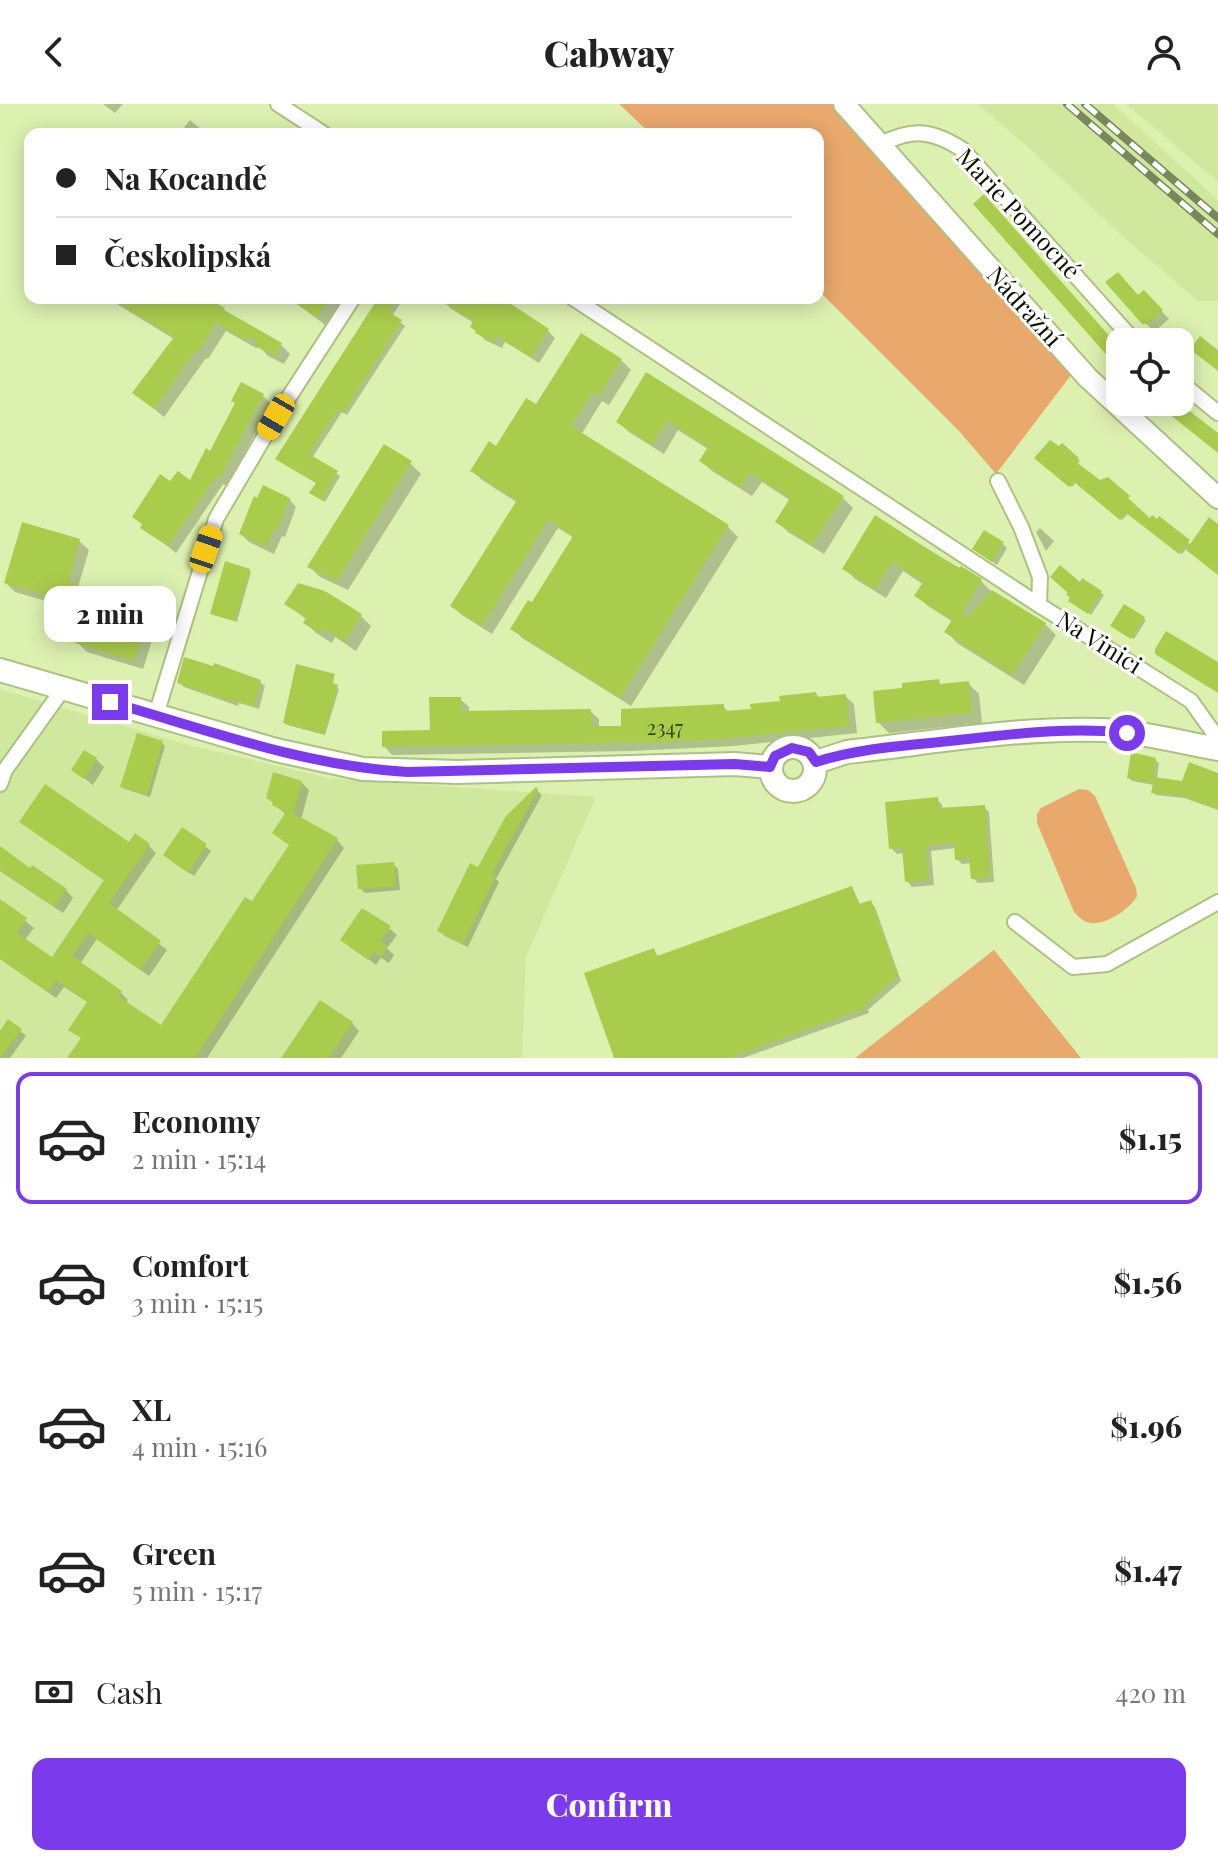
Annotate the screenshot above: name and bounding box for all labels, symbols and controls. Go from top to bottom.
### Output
text: Cabway [544,28,674,76]
icon: back [32,30,76,74]
icon: person [1142,30,1186,74]
street label: Marie Pomocné [950,140,1088,285]
text: Na Kocandě [104,158,267,198]
text: Českolipská [104,235,271,275]
street label: Nádražní [981,259,1070,353]
map controls [1106,328,1194,416]
button: locate [1106,328,1194,416]
car [254,390,298,444]
car [187,522,225,576]
callout: 2 min [44,586,176,642]
text: 2 min [76,596,144,631]
street label: Na Vinici [1051,603,1149,680]
route end [92,684,128,720]
house number: 2347 [647,713,683,740]
route start [1109,715,1145,751]
text: Economy [132,1101,261,1141]
icon: car [36,1102,108,1174]
text: $1.15 [1119,1118,1182,1158]
text: 2 min · 15:14 [132,1141,266,1176]
text: Comfort [132,1245,249,1285]
icon: car [36,1246,108,1318]
text: $1.56 [1113,1262,1182,1302]
text: 3 min · 15:15 [132,1285,263,1320]
text: XL [132,1389,171,1429]
icon: car [36,1390,108,1462]
text: $1.96 [1110,1406,1182,1446]
text: 4 min · 15:16 [132,1429,267,1464]
text: Green [132,1533,216,1573]
icon: car [36,1534,108,1606]
text: $1.47 [1114,1550,1182,1590]
text: 5 min · 15:17 [132,1573,262,1608]
icon: cash [32,1670,76,1714]
text: Cash [96,1672,163,1712]
text: 420 m [1116,1675,1186,1710]
button: Confirm [32,1758,1186,1850]

